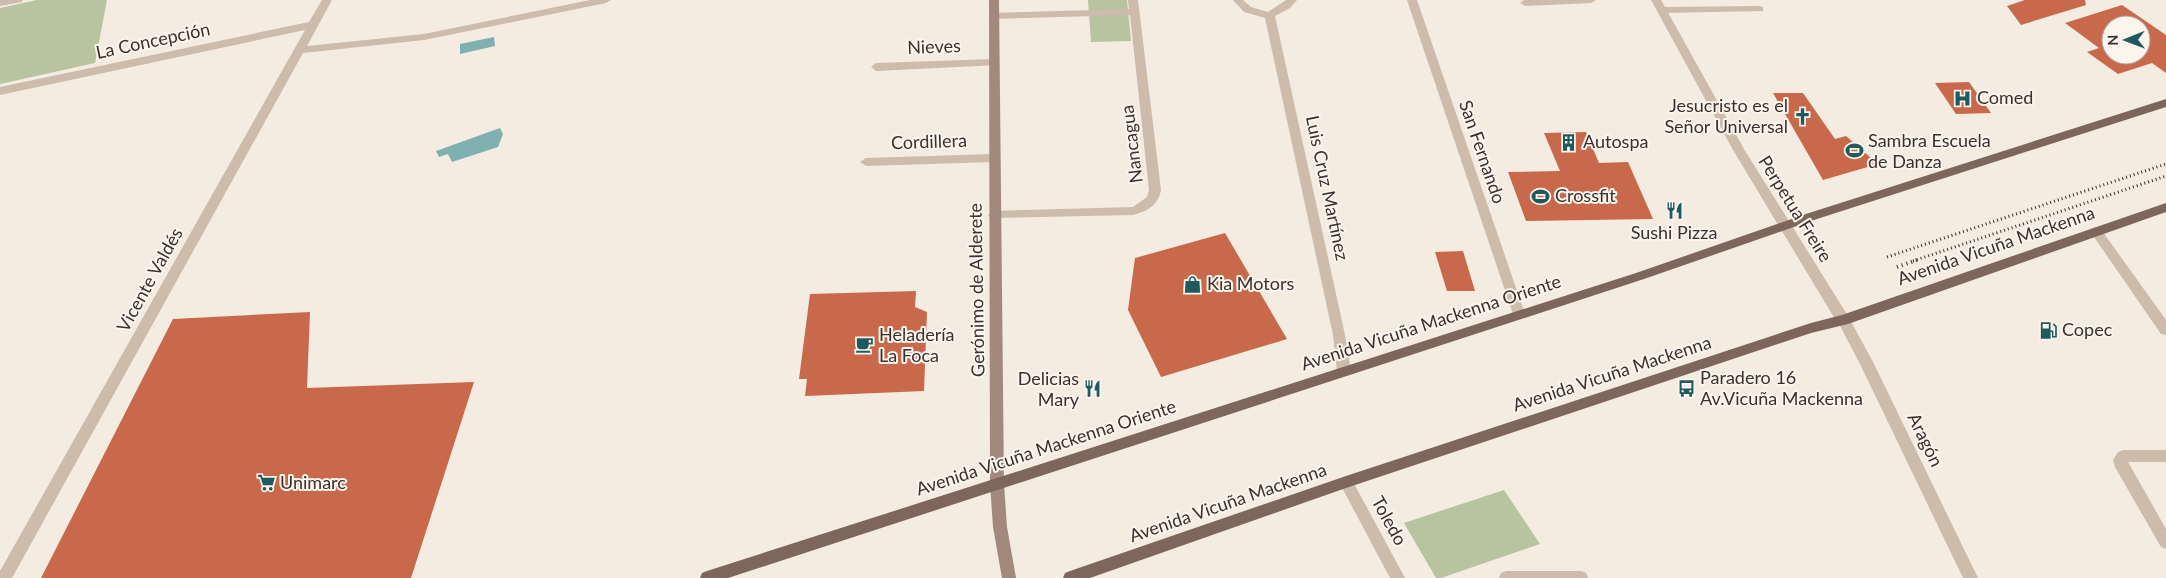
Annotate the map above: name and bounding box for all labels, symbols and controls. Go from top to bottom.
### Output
north arrow [2101,15,2151,65]
street label: La Concepción [94,17,212,63]
street label: Nieves [907,34,961,58]
text: N [2104,35,2121,46]
place label: Comed [1977,86,2033,108]
hospital icon: Comed [1953,88,1973,108]
place label: Jesucristo es el Señor Universal [1664,94,1788,137]
street label: San Fernando [1455,97,1511,206]
street label: Nancagua [1115,104,1147,184]
church icon: Jesucristo es el Señor Universal [1792,106,1812,126]
street label: Luis Cruz Martínez [1302,113,1354,262]
street label: Cordillera [891,129,967,153]
place label: Sambra Escuela de Danza [1868,129,1991,172]
place label: Autospa [1583,130,1648,152]
building icon: Autospa [1559,132,1579,152]
sports icon: Sambra Escuela de Danza [1844,141,1864,161]
street label: Perpetua Freire [1754,151,1837,266]
place label: Crossfit [1555,184,1616,206]
sports icon: Crossfit [1531,186,1551,206]
restaurant icon: Sushi Pizza [1664,200,1684,220]
street label: Avenida Vicuña Mackenna [1894,201,2097,289]
street label: Gerónimo de Alderete [963,203,989,377]
place label: Sushi Pizza [1631,221,1717,243]
street label: Vicente Valdés [111,223,187,335]
street label: Avenida Vicuña Mackenna Oriente [1298,270,1564,375]
place label: Kia Motors [1207,272,1294,294]
shop icon: Kia Motors [1183,274,1203,294]
place label: Copec [2062,318,2113,340]
fuel station icon: Copec [2038,320,2058,340]
place label: Heladería La Foca [879,323,955,366]
street label: Avenida Vicuña Mackenna [1510,331,1714,416]
cafe icon: Heladería La Foca [855,335,875,355]
place label: Paradero 16 Av.Vicuña Mackenna [1700,366,1863,409]
place label: Delicias Mary [1018,367,1080,410]
bus stop icon: Paradero 16 Av.Vicuña Mackenna [1676,378,1696,398]
restaurant icon: Delicias Mary [1083,379,1103,399]
street label: Avenida Vicuña Mackenna Oriente [913,395,1179,500]
street label: Aragón [1904,409,1948,470]
street label: Avenida Vicuña Mackenna [1126,458,1329,546]
place label: Unimarc [280,471,346,493]
supermarket icon: Unimarc [256,473,276,493]
street label: Toledo [1367,492,1412,549]

